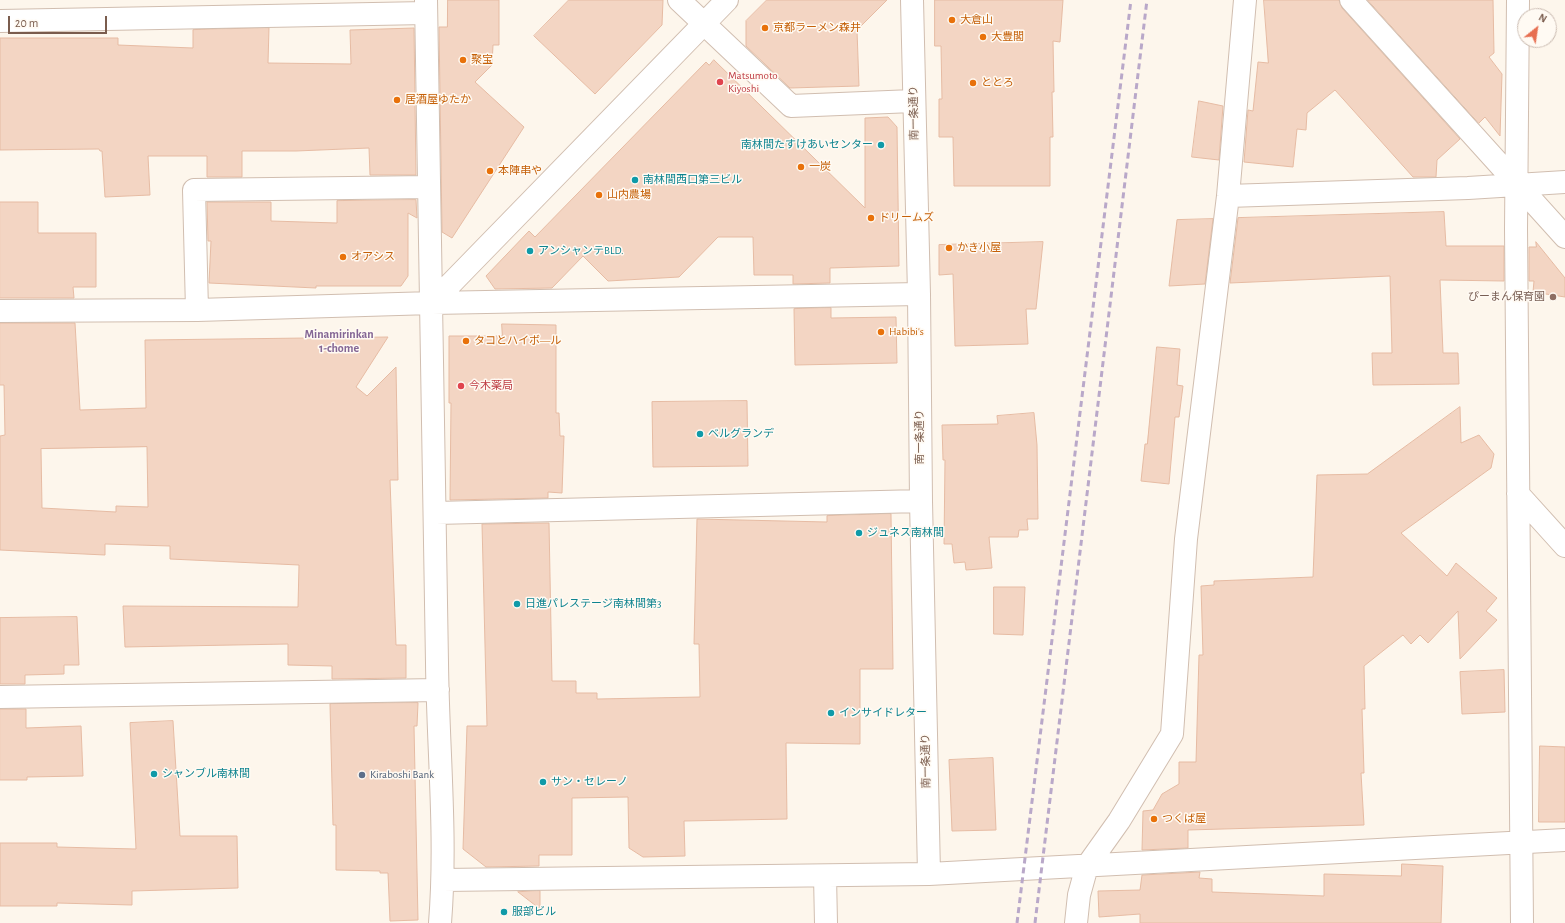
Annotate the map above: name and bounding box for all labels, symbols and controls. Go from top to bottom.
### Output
scale bar [10,8,109,34]
north arrow [1517,8,1557,48]
text: N [1537,11,1549,25]
place label: 大倉山 [960,13,993,27]
marker: 大倉山 [947,15,957,25]
text: 20 m [15,17,38,29]
place label: 京都ラーメン森井 [773,21,861,35]
marker: 京都ラーメン森井 [760,23,770,33]
place label: 大豊閣 [991,30,1024,44]
marker: 大豊閣 [978,32,988,42]
place label: 聚宝 [471,53,493,67]
marker: 聚宝 [458,55,468,65]
place label: Matsumoto Kiyoshi [728,69,778,95]
place label: ととろ [981,76,1014,90]
marker: Matsumoto Kiyoshi [715,77,725,87]
marker: ととろ [968,78,978,88]
street label: 南一条通り [907,85,921,141]
place label: 居酒屋ゆたか [405,93,471,107]
marker: 居酒屋ゆたか [392,95,402,105]
place label: 南林間たすけあいセンター [741,138,873,152]
marker: 南林間たすけあいセンター [876,140,886,150]
place label: 一炭 [809,160,831,174]
marker: 一炭 [796,162,806,172]
place label: 本陣串や [498,164,542,178]
marker: 本陣串や [485,166,495,176]
place label: 南林間西口第三ビル [643,173,742,187]
marker: 南林間西口第三ビル [630,175,640,185]
place label: 山内農場 [607,188,651,202]
marker: 山内農場 [594,190,604,200]
place label: ドリームズ [879,211,934,225]
marker: ドリームズ [866,213,876,223]
place label: かき小屋 [957,241,1001,255]
marker: かき小屋 [944,243,954,253]
place label: アンシャンテBLD. [538,244,624,258]
marker: アンシャンテBLD. [525,246,535,256]
place label: オアシス [351,250,395,264]
marker: オアシス [338,252,348,262]
place label: ぴーまん保育園 [1468,290,1545,304]
marker: ぴーまん保育園 [1548,292,1558,302]
place label: Habibi's [889,325,924,339]
district label: Minamirinkan 1-chome [304,327,374,355]
marker: Habibi's [876,327,886,337]
place label: タコとハイボ―ル [474,334,561,348]
marker: タコとハイボ―ル [461,336,471,346]
place label: 今木薬局 [469,379,513,393]
marker: 今木薬局 [456,381,466,391]
street label: 南一条通り [913,410,927,464]
place label: ベルグランデ [708,427,774,441]
marker: ベルグランデ [695,429,705,439]
place label: ジュネス南林間 [867,526,944,540]
marker: ジュネス南林間 [854,528,864,538]
place label: 日進パレステージ南林間第3 [525,597,662,611]
marker: 日進パレステージ南林間第3 [512,599,522,609]
place label: インサイドレター [839,706,927,720]
marker: インサイドレター [826,708,836,718]
street label: 南一条通り [919,733,933,789]
place label: シャンブル南林間 [162,767,250,781]
place label: Kiraboshi Bank [370,768,434,782]
marker: シャンブル南林間 [149,769,159,779]
marker: Kiraboshi Bank [357,770,367,780]
place label: サン・セレーノ [551,775,628,789]
marker: サン・セレーノ [538,777,548,787]
place label: つくば屋 [1162,812,1206,826]
marker: つくば屋 [1149,814,1159,824]
place label: 服部ビル [512,905,556,919]
marker: 服部ビル [499,907,509,917]

